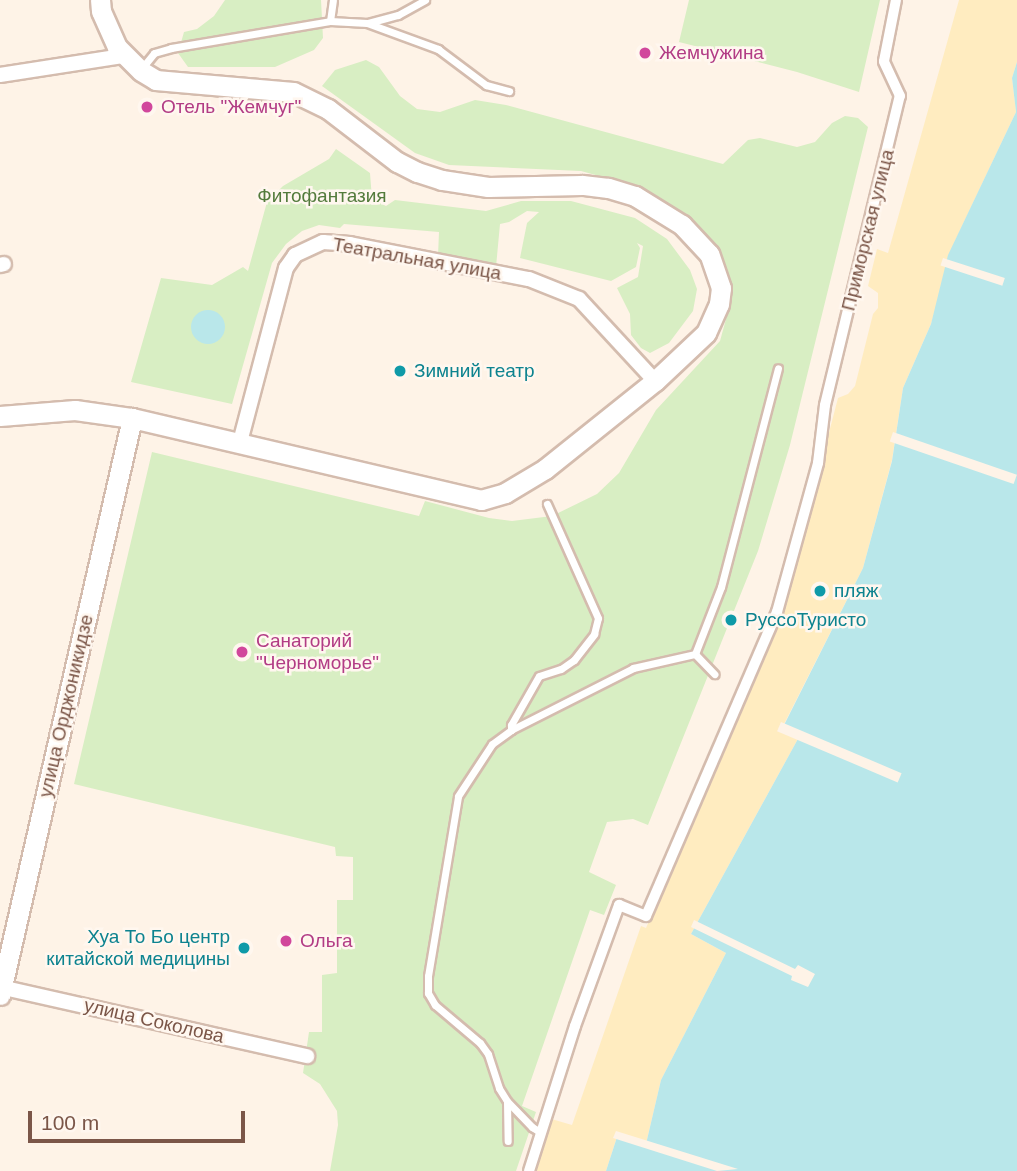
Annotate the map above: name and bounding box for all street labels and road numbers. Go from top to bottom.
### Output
street label: Приморская улица [837,147,899,313]
street label: Театральная улица [331,233,503,285]
street label: улица Орджоникидзе [34,612,98,800]
street label: улица Соколова [82,994,226,1048]

